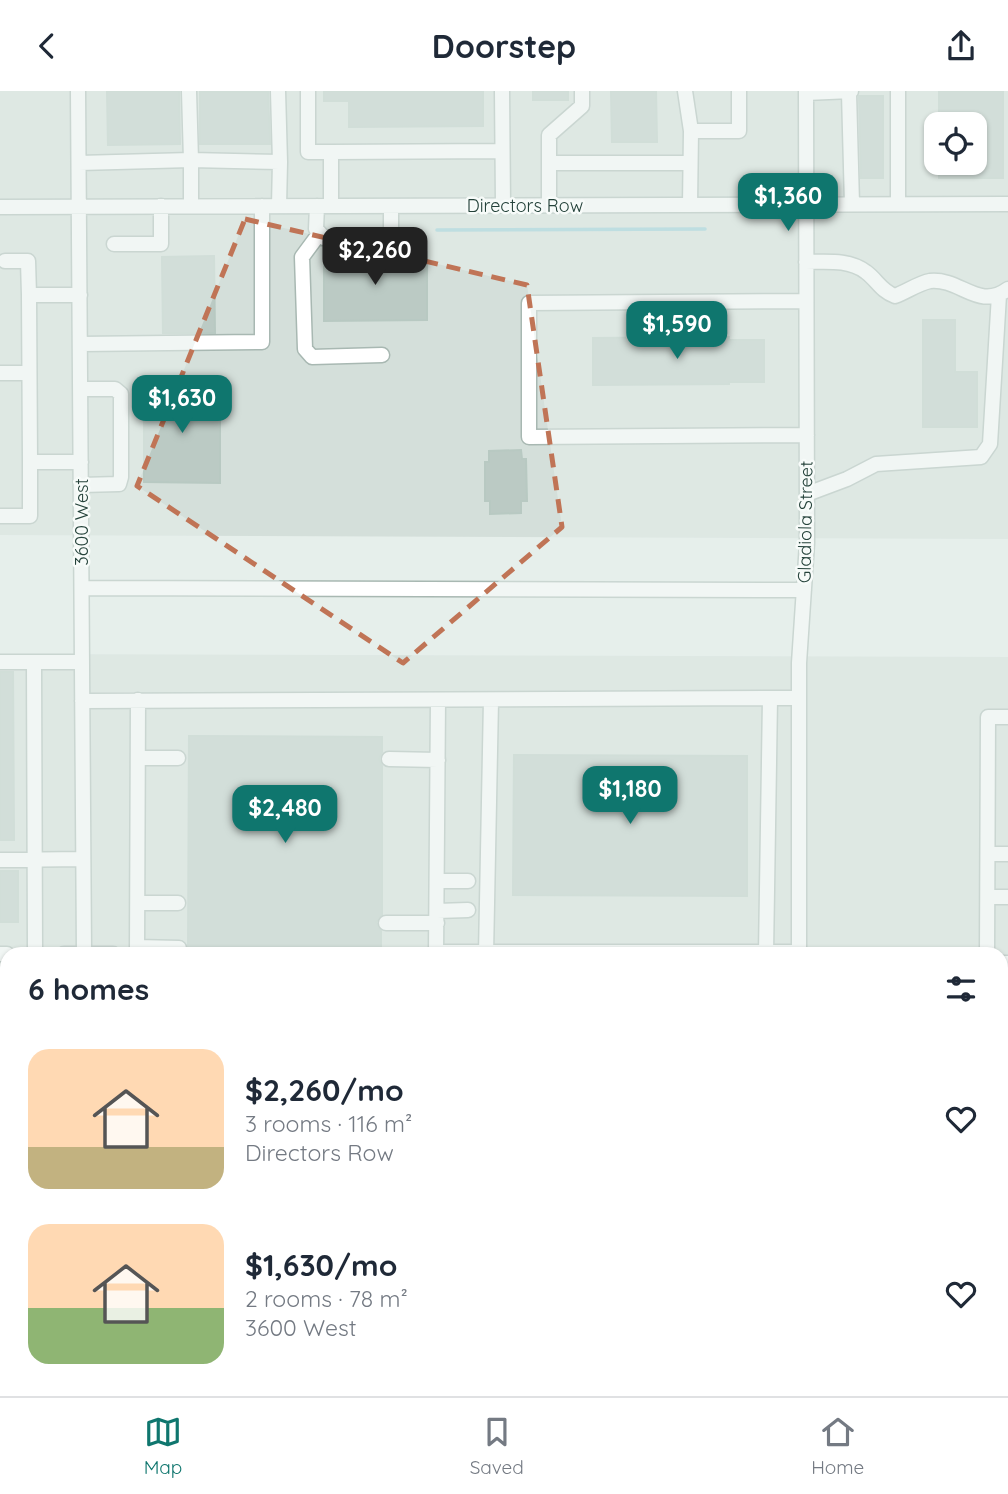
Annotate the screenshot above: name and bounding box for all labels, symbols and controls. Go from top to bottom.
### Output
text: Doorstep [432,26,576,66]
icon: back [28,27,66,65]
icon: share [942,27,980,65]
map controls [924,112,987,175]
button: locate [924,112,987,175]
pin: $1,360 [731,173,845,233]
text: $1,360 [754,181,822,210]
street label: Directors Row [467,194,583,217]
pin: $2,260 [318,227,432,287]
text: $2,260 [338,235,412,264]
pin: $1,590 [620,301,734,361]
text: $1,590 [642,309,712,338]
pin: $1,630 [125,375,239,435]
text: $1,630 [148,383,216,412]
street label: Gladiola Street [792,461,818,583]
street label: 3600 West [70,478,93,566]
pin: $1,180 [573,767,687,826]
text: $1,180 [598,774,662,803]
pin: $2,480 [228,785,342,845]
text: $2,480 [248,793,322,822]
text: 6 homes [28,970,149,1008]
icon: filters [942,970,980,1008]
text: $2,260/mo [245,1071,404,1109]
icon: home [84,1077,168,1161]
icon: heart [942,1100,980,1138]
text: 3 rooms · 116 m² [245,1109,412,1138]
text: Directors Row [245,1138,394,1167]
text: $1,630/mo [245,1246,397,1284]
icon: home [84,1252,168,1336]
icon: heart [942,1275,980,1313]
text: 2 rooms · 78 m² [245,1284,408,1313]
text: 3600 West [245,1313,357,1342]
tab: Map [144,1413,182,1479]
tab: Saved [470,1413,524,1479]
tab: Home [811,1413,864,1479]

